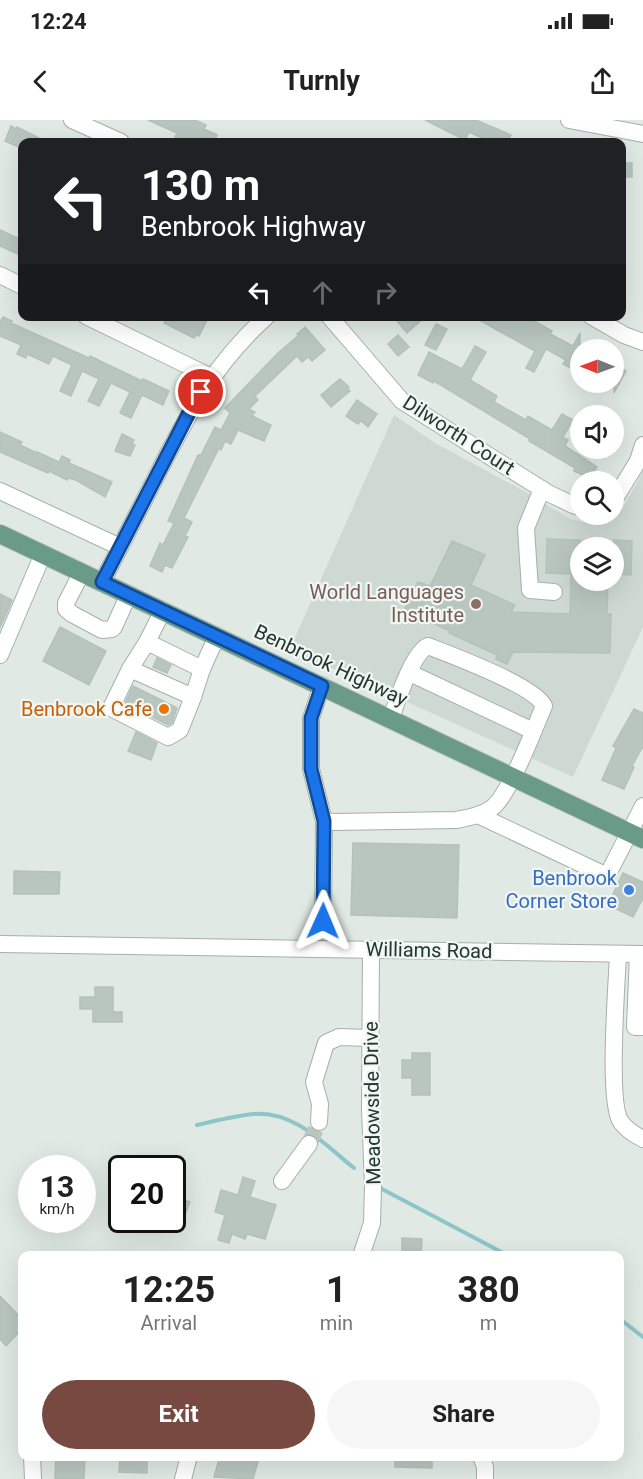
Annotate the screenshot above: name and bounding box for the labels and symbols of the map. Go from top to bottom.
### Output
north arrow [570,339,624,393]
pin [175,366,226,417]
street label: Dilworth Court [399,390,519,480]
place label: World Languages Institute [309,580,464,627]
marker: World Languages Institute [469,597,483,611]
street label: Benbrook Highway [251,619,412,711]
place label: Benbrook Cafe [21,697,152,721]
marker: Benbrook Cafe [157,702,171,716]
place label: Benbrook Corner Store [506,866,618,913]
marker: Benbrook Corner Store [622,883,636,897]
position arrow [291,889,355,953]
street label: Williams Road [365,937,493,963]
street label: Meadowside Drive [359,1021,385,1185]
speed limit sign: 20 [108,1155,186,1233]

